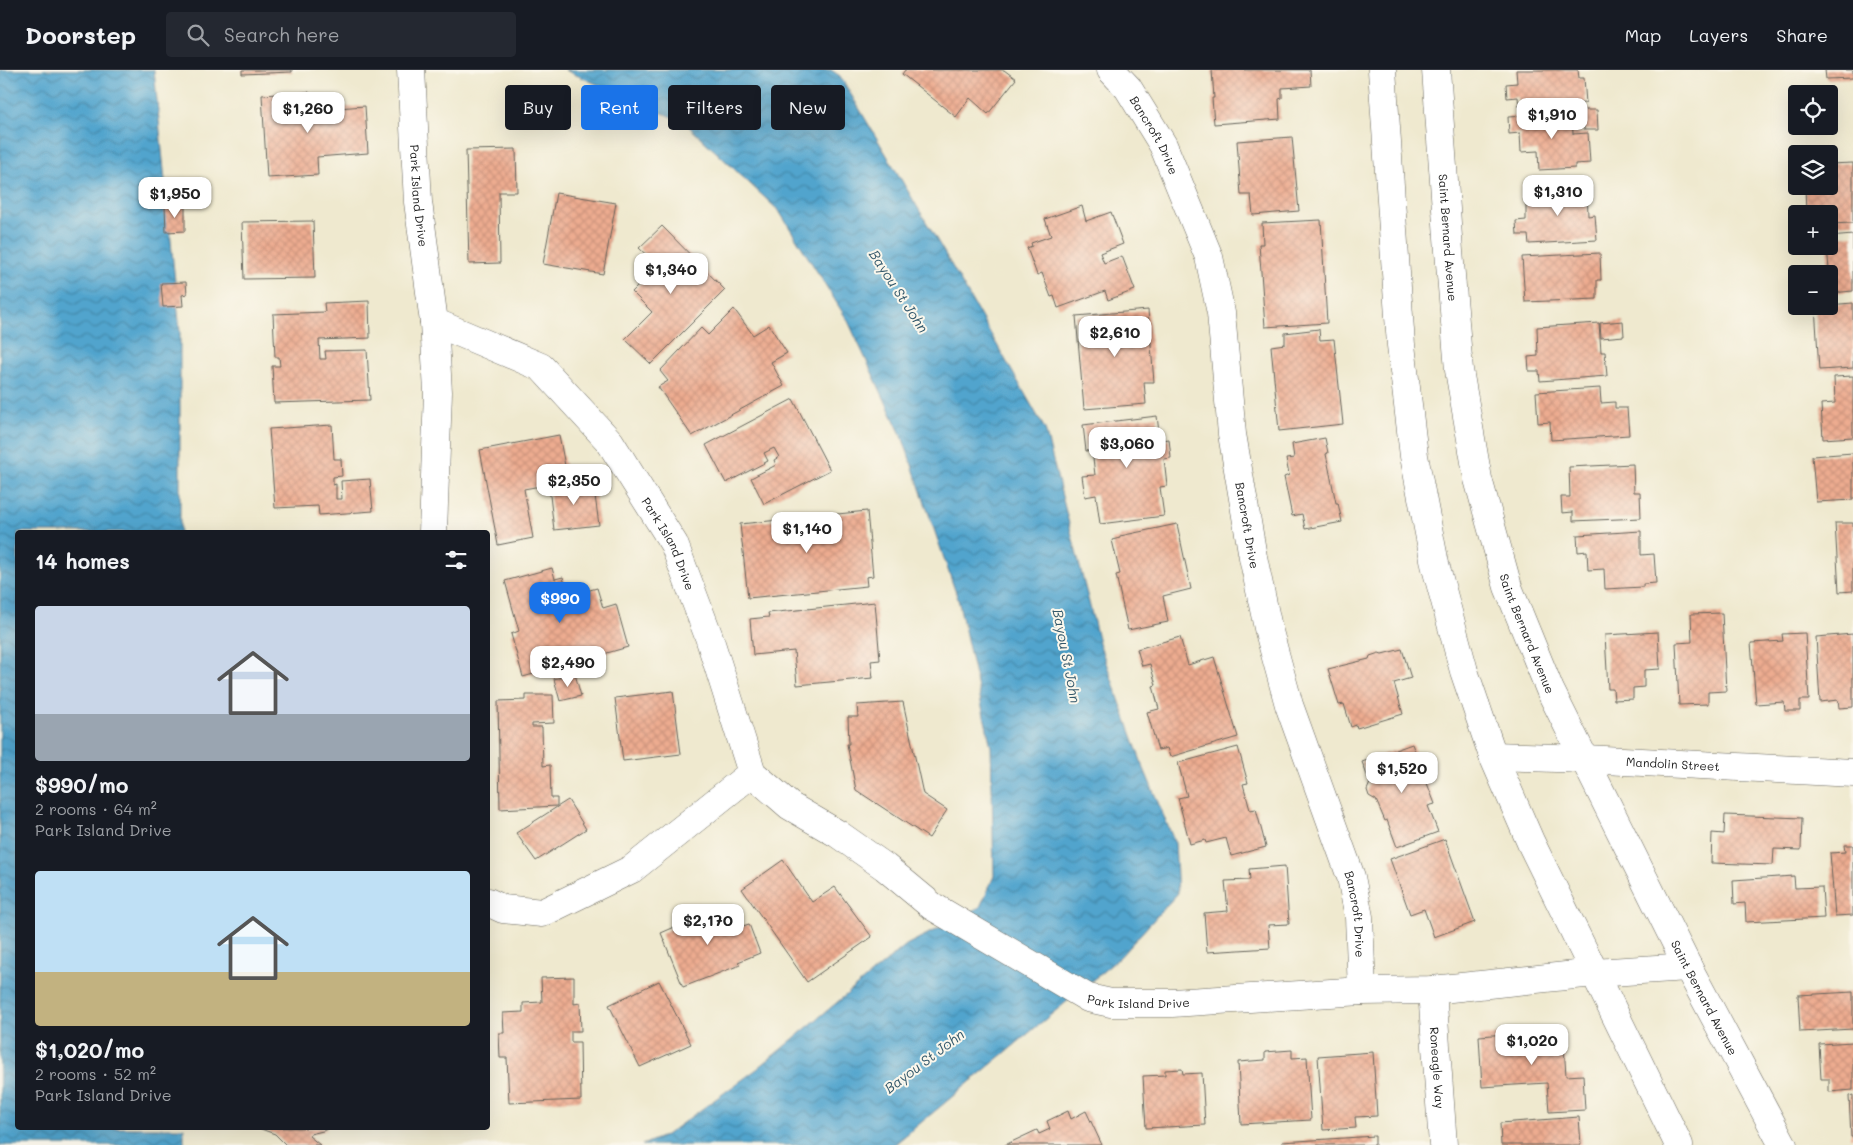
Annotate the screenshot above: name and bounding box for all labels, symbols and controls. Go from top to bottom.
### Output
search box [166,12,516,57]
text: Doorstep [25,19,136,50]
icon: search [184,21,212,49]
text: Search here [224,22,340,47]
text: Map [1625,23,1661,47]
text: Layers [1689,23,1748,47]
text: Share [1776,23,1828,47]
chip: Buy [505,85,571,130]
chip: Rent [581,85,658,130]
chip: Filters [668,85,761,130]
chip: New [771,85,845,130]
map controls [1788,85,1838,315]
button: locate [1788,85,1838,135]
pin: $1,260 [267,92,349,134]
street label: Bancroft Drive [1127,93,1182,177]
text: $1,260 [283,97,333,118]
pin: $1,910 [1511,98,1593,140]
text: $1,910 [1528,103,1576,124]
street label: Park Island Drive [407,144,432,248]
button: layers [1788,145,1838,195]
street label: Saint Bernard Avenue [1435,173,1461,302]
pin: $1,310 [1517,174,1599,217]
pin: $1,950 [134,176,216,219]
text: $1,310 [1534,180,1582,201]
text: $1,950 [149,182,201,203]
button: + [1788,205,1838,255]
water label: Bayou St John [865,246,933,336]
pin: $1,340 [630,252,712,295]
text: $1,340 [645,258,697,279]
button: − [1788,265,1838,315]
pin: $2,610 [1074,316,1156,358]
text: $2,610 [1090,321,1140,342]
pin: $3,060 [1086,426,1168,469]
text: $3,060 [1100,432,1154,453]
pin: $2,350 [533,464,615,506]
text: $2,350 [548,469,600,490]
street label: Bancroft Drive [1232,481,1263,570]
street label: Park Island Drive [639,494,699,592]
pin: $1,140 [766,512,848,554]
text: $1,140 [782,517,832,538]
icon: filters [442,546,470,574]
text: 14 homes [35,547,130,574]
street label: Saint Bernard Avenue [1497,572,1559,696]
pin: $990 [530,582,590,624]
text: $990 [540,587,580,608]
water label: Bayou St John [1049,607,1085,705]
icon: home [208,638,298,728]
pin: $2,490 [527,646,609,688]
text: $2,490 [541,651,595,672]
pin: $1,520 [1361,752,1443,794]
street label: Mandolin Street [1626,753,1720,774]
text: $1,520 [1377,757,1427,778]
text: $990/mo [35,771,128,798]
text: 2 rooms · 64 m² [35,798,157,819]
text: Park Island Drive [35,819,172,840]
street label: Bancroft Drive [1341,868,1369,958]
icon: home [208,903,298,993]
pin: $2,170 [667,904,749,946]
text: $2,170 [683,909,733,930]
street label: Saint Bernard Avenue [1668,937,1741,1058]
street label: Park Island Drive [1086,990,1190,1011]
pin: $1,020 [1491,1024,1573,1066]
water label: Bayou St John [880,1025,968,1097]
street label: Roneagle Way [1427,1026,1448,1109]
text: $1,020 [1506,1029,1558,1050]
text: $1,020/mo [35,1036,144,1063]
text: 2 rooms · 52 m² [35,1063,156,1084]
text: Park Island Drive [35,1084,172,1105]

